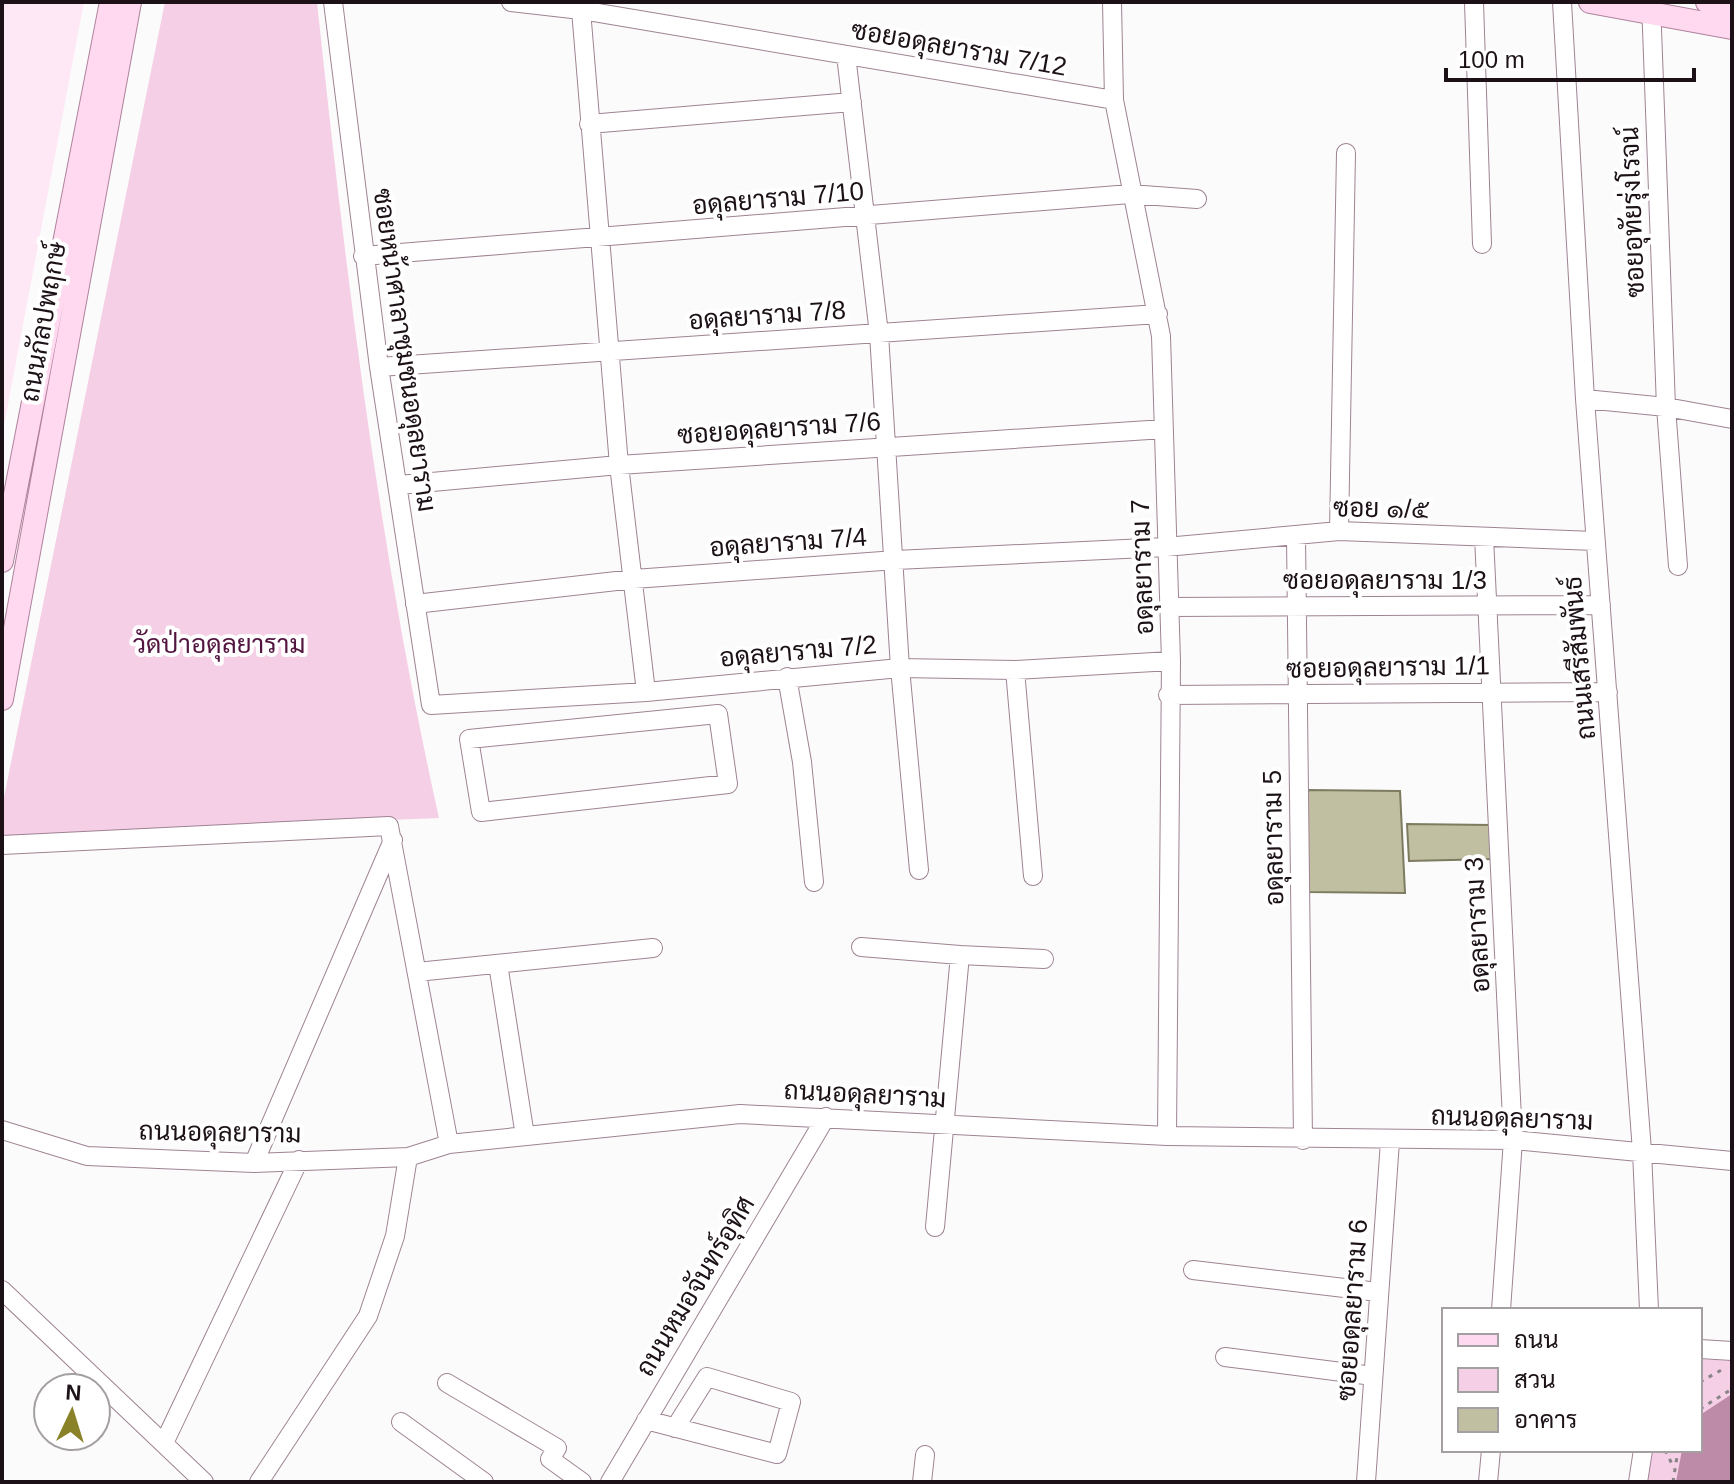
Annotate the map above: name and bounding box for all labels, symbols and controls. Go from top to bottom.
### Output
street label: ซอยอดุลยาราม 7/12 [848,14,1069,85]
scale bar [1446,32,1694,82]
text: 100 m [1458,46,1525,73]
street label: ซอยอุทัยรุ่งโรจน์ [1612,126,1653,298]
street label: อดุลยาราม 7/10 [691,176,865,223]
street label: ซอยหน้าศาลาชุมชนอดุลยาราม [364,186,444,514]
street label: ถนนกัลปพฤกษ์ [12,239,73,404]
street label: อดุลยาราม 7/8 [687,295,847,338]
street label: ซอยอดุลยาราม 7/6 [676,406,882,453]
street label: ซอย ๑/๕ [1333,492,1430,524]
street label: อดุลยาราม 7 [1125,498,1162,636]
street label: อดุลยาราม 7/4 [708,522,868,565]
street label: ซอยอดุลยาราม 1/3 [1283,565,1487,598]
street label: ถนนเสรีสัมพันธ์ [1555,575,1601,741]
park label: วัดป่าอดุลยาราม [133,628,305,662]
street label: อดุลยาราม 7/2 [718,629,878,676]
street label: ซอยอดุลยาราม 1/1 [1286,650,1490,687]
street label: อดุลยาราม 5 [1257,770,1292,906]
street label: อดุลยาราม 3 [1458,856,1499,994]
street label: ถนนอดุลยาราม [783,1075,947,1116]
street label: ถนนอดุลยาราม [1430,1100,1594,1139]
street label: ถนนอดุลยาราม [138,1116,302,1151]
street label: ถนนหมอจันทร์อุทิศ [628,1190,763,1383]
street label: ซอยอดุลยาราม 6 [1331,1218,1376,1402]
legend [1442,1308,1702,1452]
text: ถนน [1514,1326,1559,1353]
text: สวน [1514,1366,1556,1393]
north arrow [32,1372,112,1452]
text: N [65,1380,82,1406]
text: อาคาร [1514,1406,1577,1433]

